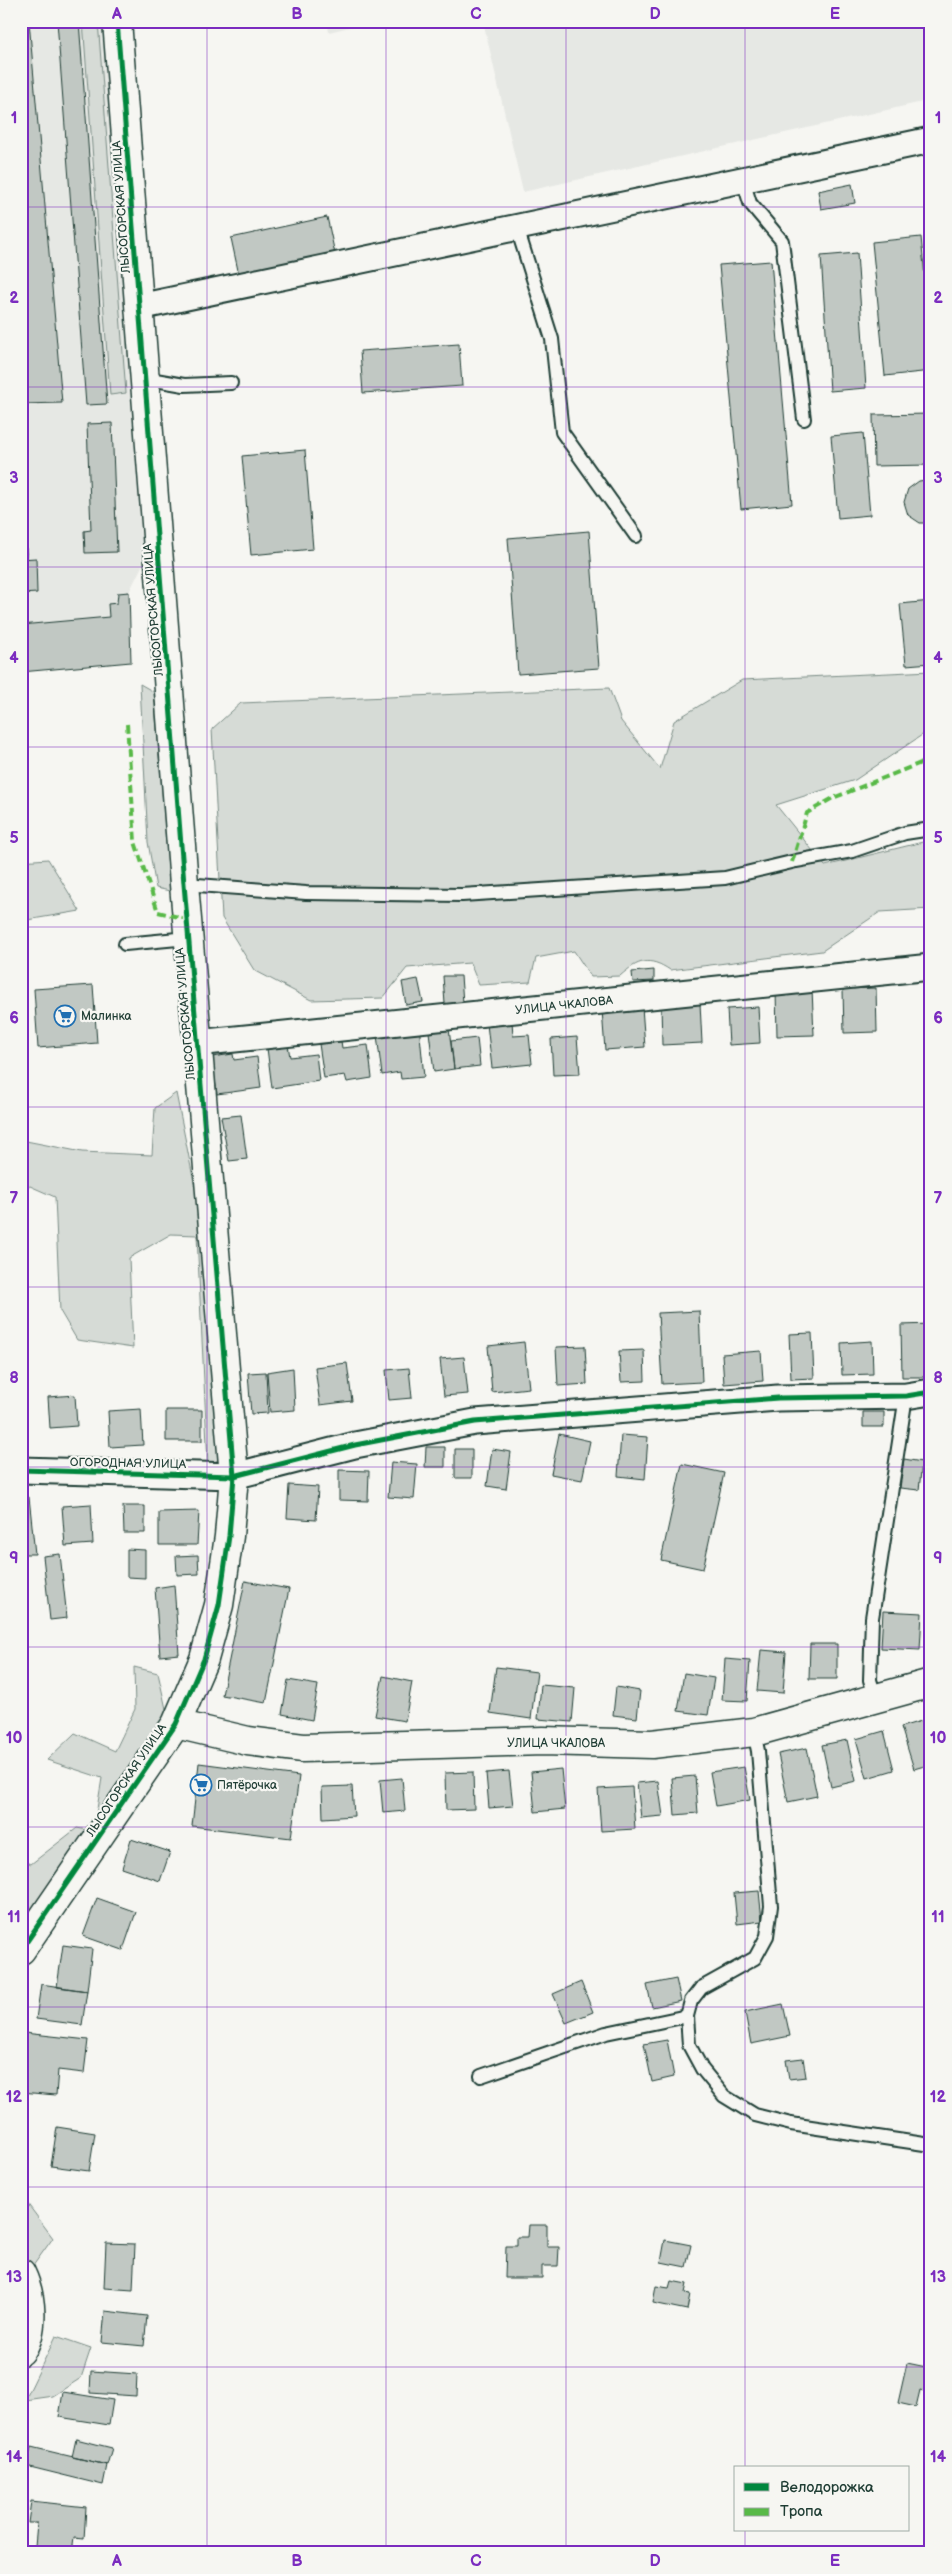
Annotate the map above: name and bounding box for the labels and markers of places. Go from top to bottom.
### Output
supermarket icon: Малинка [53,1004,77,1028]
place label: Малинка [81,1009,132,1024]
supermarket icon: Пятёрочка [189,1773,213,1797]
place label: Пятёрочка [217,1778,277,1793]

